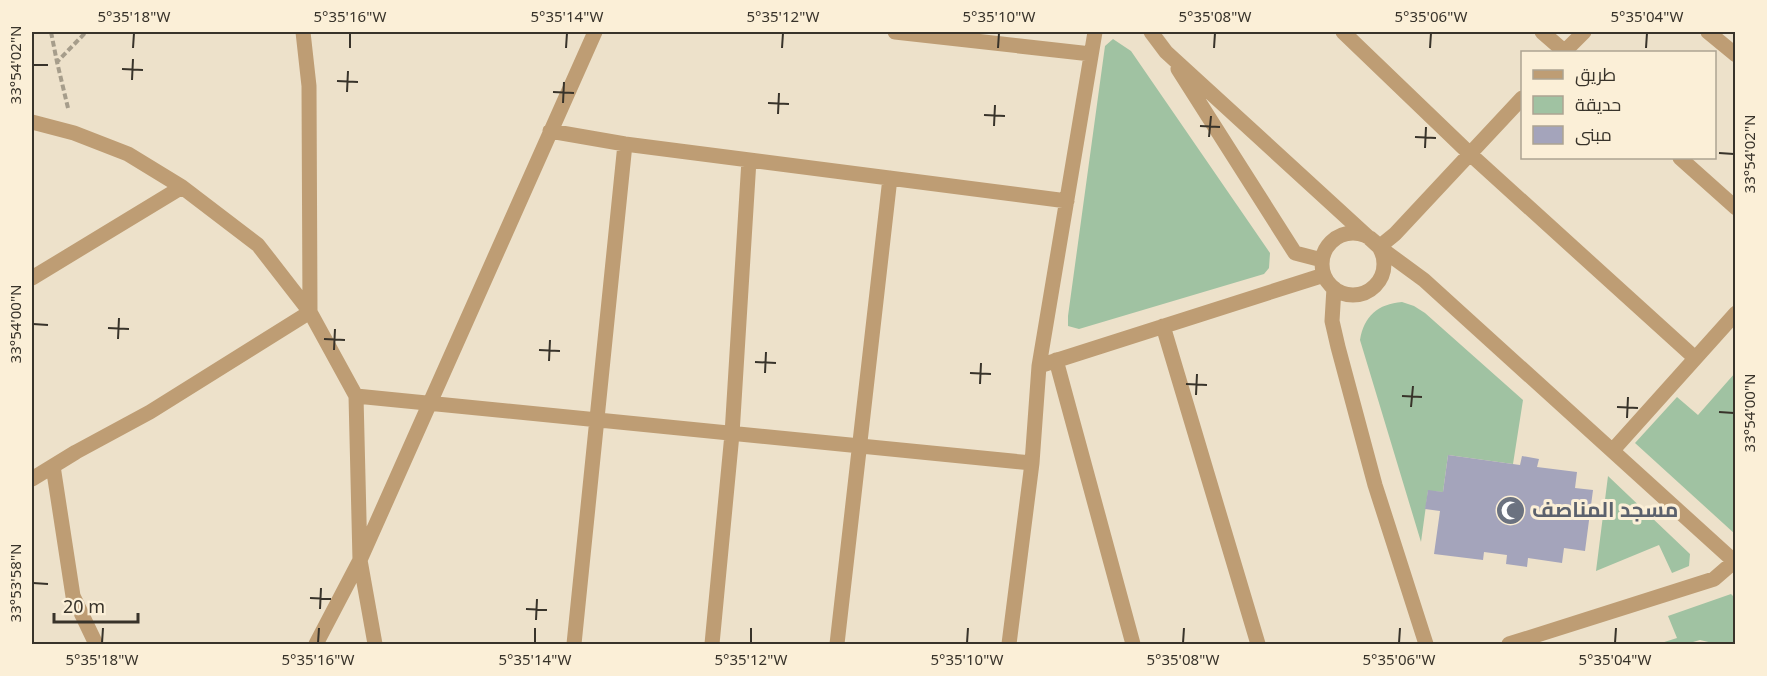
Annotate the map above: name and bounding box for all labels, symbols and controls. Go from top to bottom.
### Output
text: 5°35'18"W [97,6,171,26]
text: 5°35'16"W [313,6,387,26]
text: 5°35'14"W [530,6,604,26]
text: 5°35'12"W [746,6,820,26]
text: 5°35'10"W [962,6,1036,26]
text: 5°35'08"W [1178,6,1252,26]
text: 5°35'06"W [1394,6,1468,26]
text: 5°35'04"W [1610,6,1684,26]
text: 33°54'02"N [5,26,25,104]
legend [1521,51,1716,159]
text: طريق [1575,62,1616,87]
text: حديقة [1575,92,1621,116]
text: 33°54'02"N [1739,115,1759,193]
text: مبنى [1575,122,1612,146]
text: 33°54'00"N [5,285,25,363]
text: 33°54'00"N [1739,374,1759,452]
mosque icon: مسجد المناصف [1495,494,1527,526]
place label: مسجد المناصف [1532,495,1678,523]
text: 33°53'58"N [5,544,25,622]
scale bar [54,586,138,624]
text: 20 m [63,594,105,618]
text: 5°35'18"W [65,649,139,669]
text: 5°35'16"W [281,649,355,669]
text: 5°35'14"W [498,649,572,669]
text: 5°35'12"W [714,649,788,669]
text: 5°35'10"W [930,649,1004,669]
text: 5°35'08"W [1146,649,1220,669]
text: 5°35'06"W [1362,649,1436,669]
text: 5°35'04"W [1578,649,1652,669]

